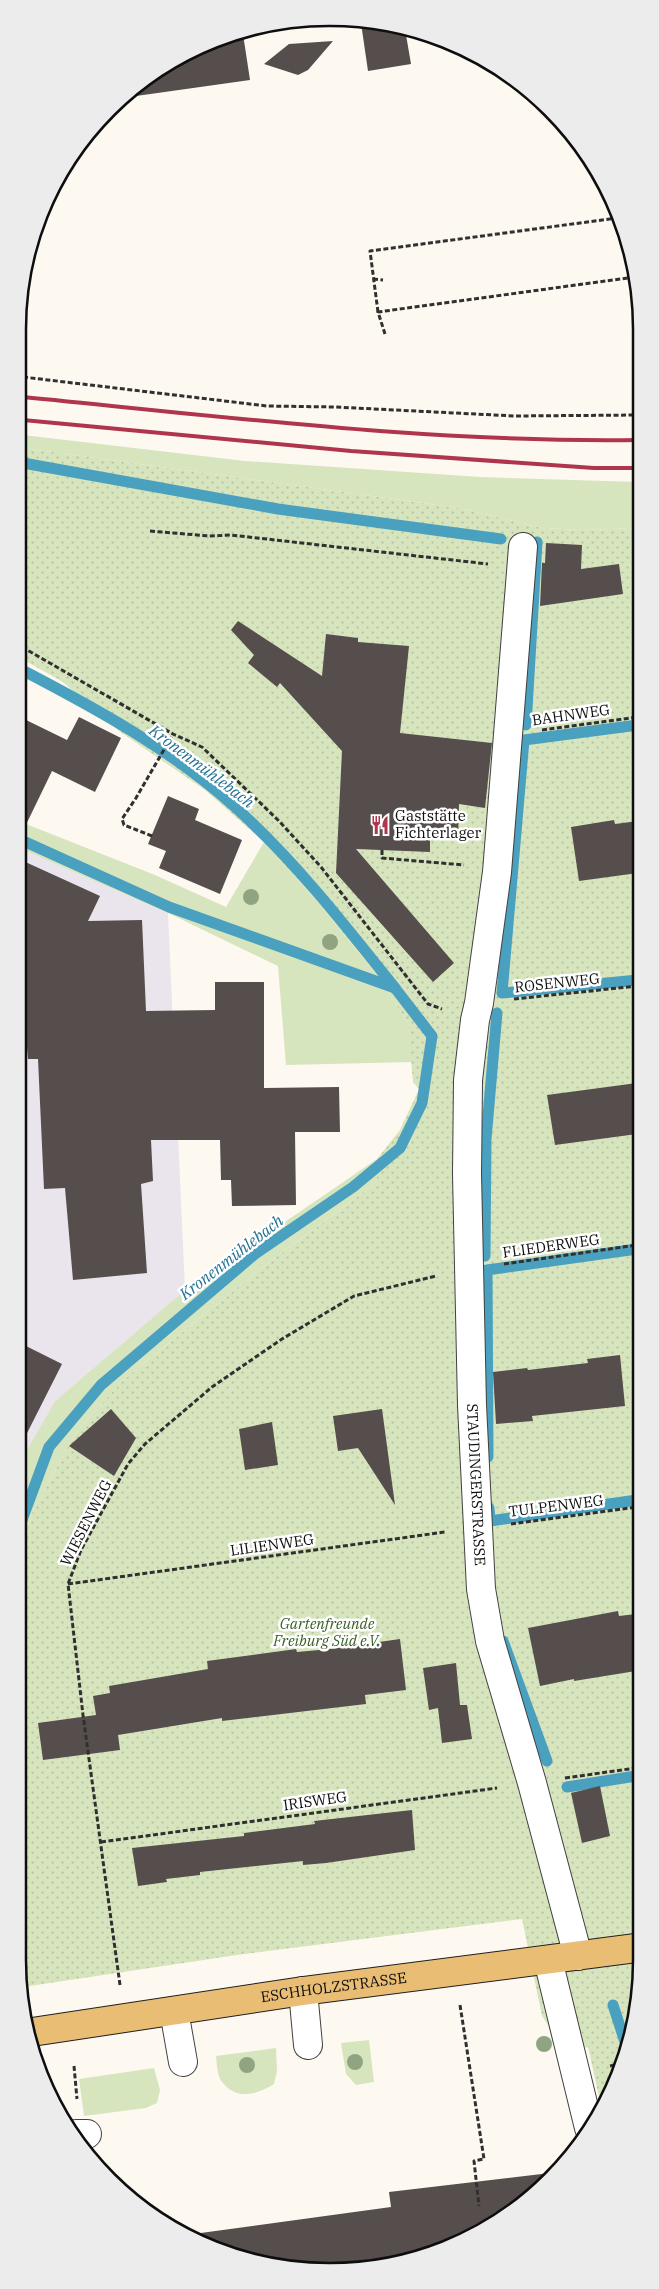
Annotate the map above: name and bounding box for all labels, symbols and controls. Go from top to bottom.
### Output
street label: BAHNWEG [531,700,611,729]
water label: Kronenmühlebach [145,719,259,812]
place label: Gaststätte Fichterlager [395,806,482,842]
restaurant icon: Gaststätte Fichterlager [369,814,391,836]
street label: ROSENWEG [513,969,601,996]
water label: Kronenmühlebach [174,1210,287,1304]
street label: FLIEDERWEG [501,1229,601,1262]
street label: STAUDINGERSTRASSE [463,1403,490,1566]
street label: WIESENWEG [56,1476,116,1569]
street label: TULPENWEG [507,1490,605,1521]
street label: LILIENWEG [229,1529,315,1560]
park label: Gartenfreunde Freiburg Süd e.V. [272,1614,381,1650]
street label: IRISWEG [282,1787,348,1814]
street label: ESCHHOLZSTRASSE [259,1968,408,2006]

